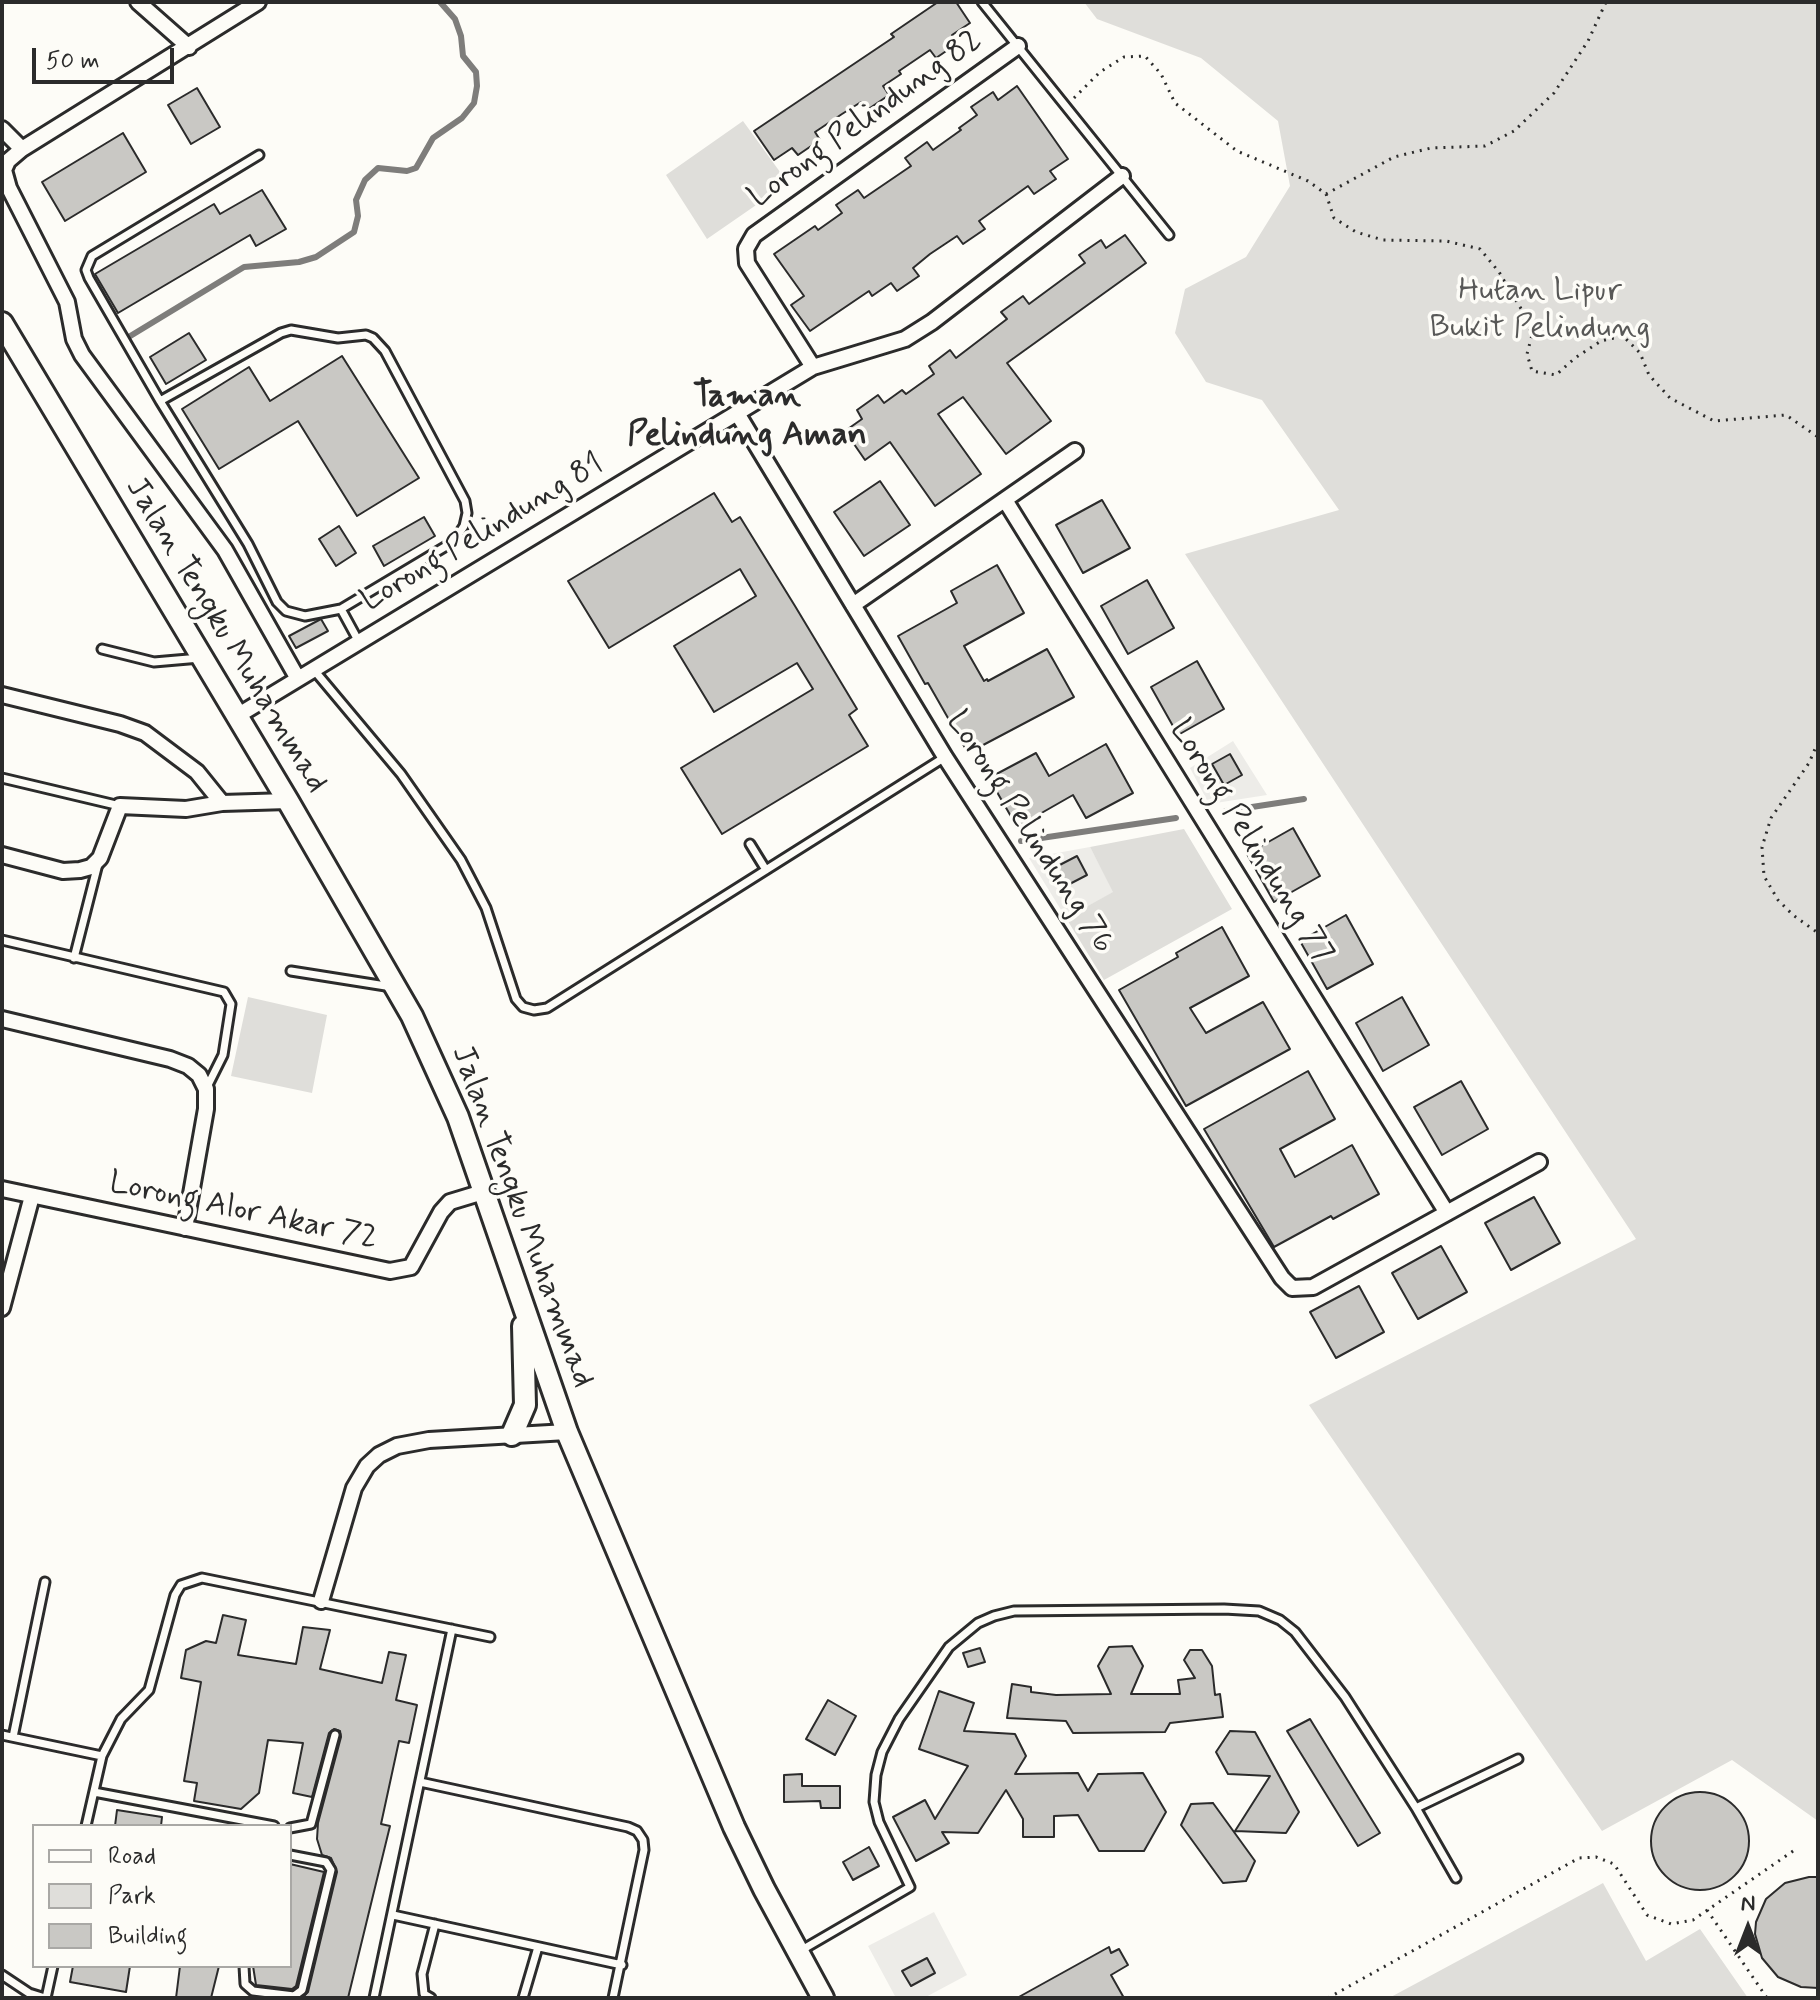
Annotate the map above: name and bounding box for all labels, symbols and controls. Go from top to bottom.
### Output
street label: Lorong Pelindung 82 [742,22,990,218]
scale bar [36,32,178,82]
text: 50 m [46,46,100,77]
park label: Hutan Lipur Bukit Pelindung [1430,273,1650,348]
district label: Taman Pelindung Aman [627,378,867,458]
street label: Lorong Pelindung 81 [355,446,611,622]
street label: Jalan Tengku Muhammad [116,471,334,801]
street label: Lorong Pelindung 76 [936,705,1122,961]
street label: Lorong Pelindung 77 [1160,713,1340,971]
street label: Jalan Tengku Muhammad [441,1041,601,1393]
street label: Lorong Alor Akar 72 [105,1165,381,1259]
legend [32,1824,292,1968]
text: Road [108,1841,156,1872]
text: Park [108,1881,156,1912]
north arrow [1708,1888,1788,1968]
text: N [1741,1890,1755,1918]
text: Building [108,1921,188,1952]

